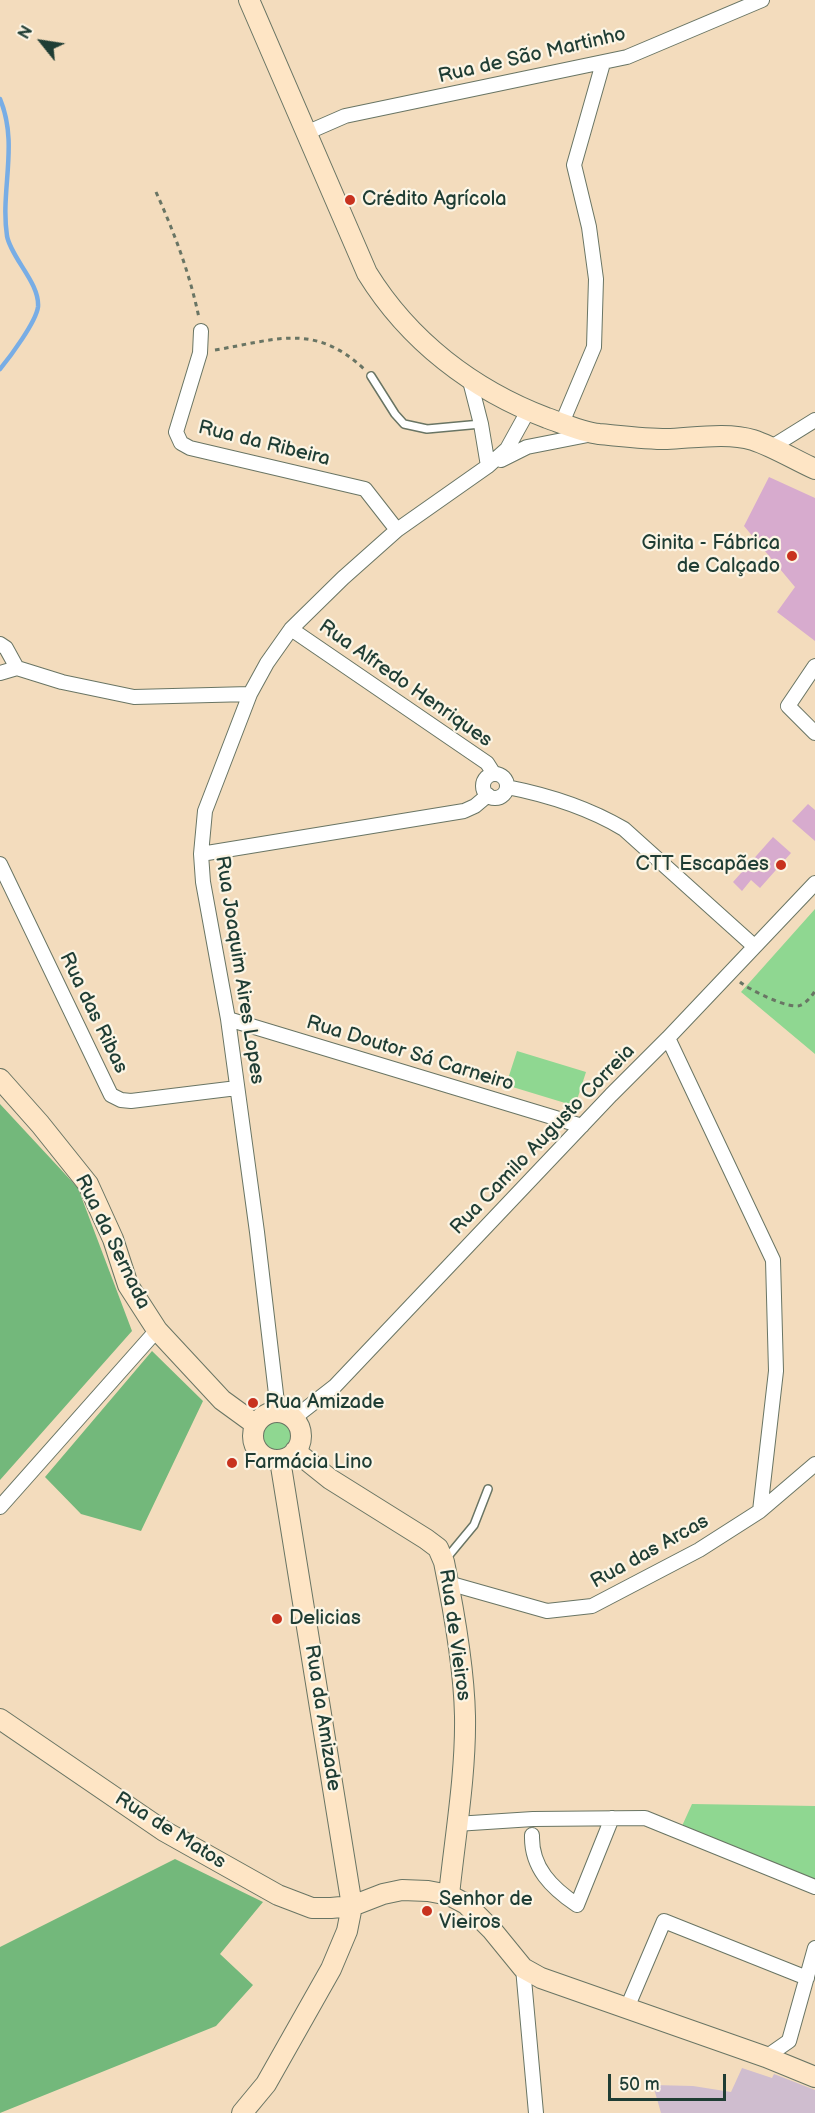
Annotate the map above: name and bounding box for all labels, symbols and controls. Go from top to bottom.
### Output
north arrow [12,12,72,72]
text: N [15,23,37,43]
street label: Rua de São Martinho [436,23,628,89]
place label: Crédito Agrícola [362,188,506,212]
marker: Crédito Agrícola [343,193,357,207]
street label: Rua da Ribeira [196,416,332,472]
place label: Ginita - Fábrica de Calçado [642,532,780,579]
marker: Ginita - Fábrica de Calçado [785,549,799,563]
street label: Rua Alfredo Henriques [314,615,496,753]
place label: CTT Escapães [636,853,769,877]
street label: Rua Joaquim Aires Lopes [209,854,269,1086]
marker: CTT Escapães [774,858,788,872]
street label: Rua das Ribas [53,949,133,1077]
street label: Rua Doutor Sá Carneiro [303,1011,517,1097]
street label: Rua Camilo Augusto Correia [446,1040,640,1240]
street label: Rua da Sernada [69,1171,155,1313]
place label: Rua Amizade [265,1391,384,1415]
marker: Rua Amizade [246,1396,260,1410]
place label: Farmácia Lino [244,1451,373,1475]
marker: Farmácia Lino [225,1456,239,1470]
street label: Rua das Arcas [587,1510,713,1594]
street label: Rua de Vieiros [433,1568,475,1702]
place label: Delicias [289,1607,361,1631]
marker: Delicias [270,1612,284,1626]
street label: Rua da Amizade [299,1643,345,1793]
street label: Rua de Matos [110,1787,230,1875]
place label: Senhor de Vieiros [439,1888,533,1935]
marker: Senhor de Vieiros [420,1904,434,1918]
scale bar [611,2062,730,2100]
text: 50 m [619,2074,660,2095]

